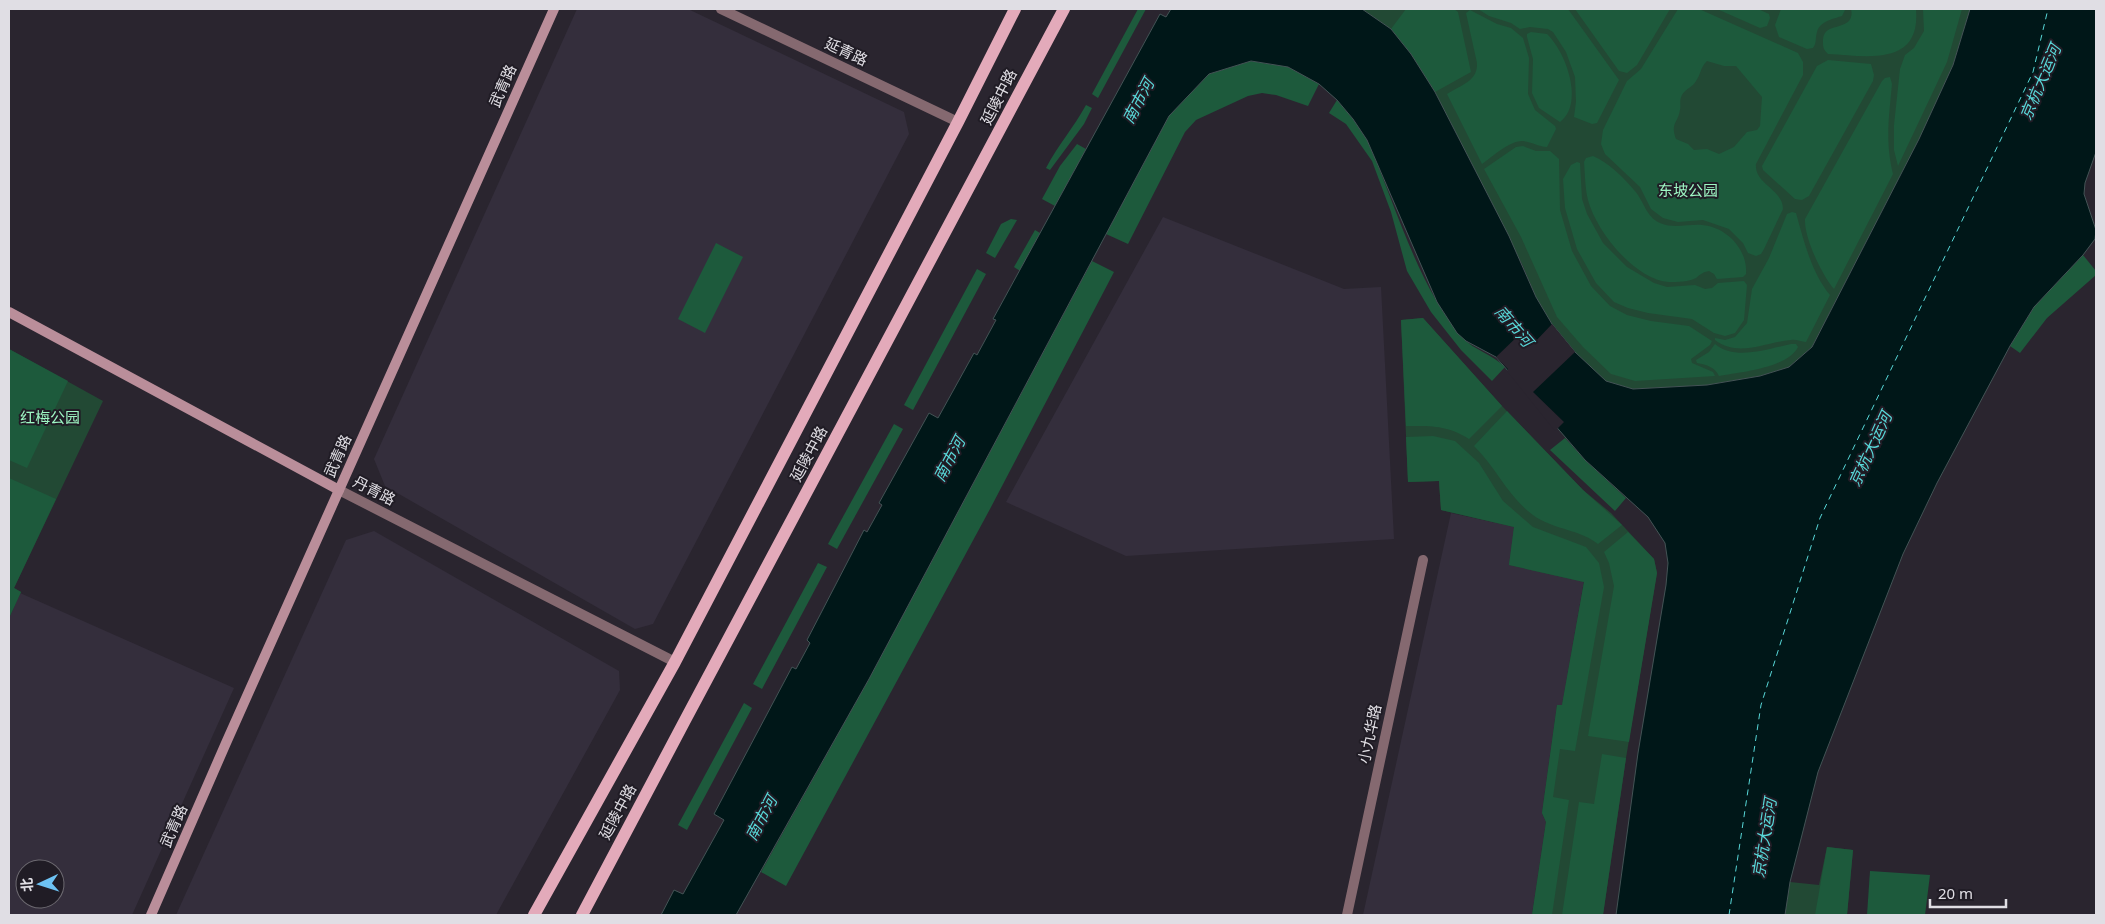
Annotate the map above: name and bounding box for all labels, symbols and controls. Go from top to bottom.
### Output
street label: 延青路 [822,33,871,70]
water label: 京杭大运河 [2014,38,2067,123]
street label: 武青路 [484,61,520,110]
street label: 延陵中路 [976,65,1021,128]
water label: 南市河 [1117,72,1160,127]
park label: 东坡公园 [1658,180,1718,200]
water label: 南市河 [1490,301,1540,354]
water label: 京杭大运河 [1843,405,1898,490]
park label: 红梅公园 [20,407,80,427]
street label: 延陵中路 [785,422,831,485]
water label: 南市河 [928,430,971,485]
street label: 武青路 [319,431,355,480]
street label: 丹青路 [350,471,399,509]
street label: 小九华路 [1353,702,1385,765]
street label: 延陵中路 [594,780,640,843]
water label: 南市河 [740,789,783,844]
water label: 京杭大运河 [1747,794,1782,879]
street label: 武青路 [155,801,191,850]
north arrow [15,859,65,909]
scale bar [1930,876,2006,908]
text: 北 [17,877,36,893]
text: 20 m [1938,883,1973,903]

